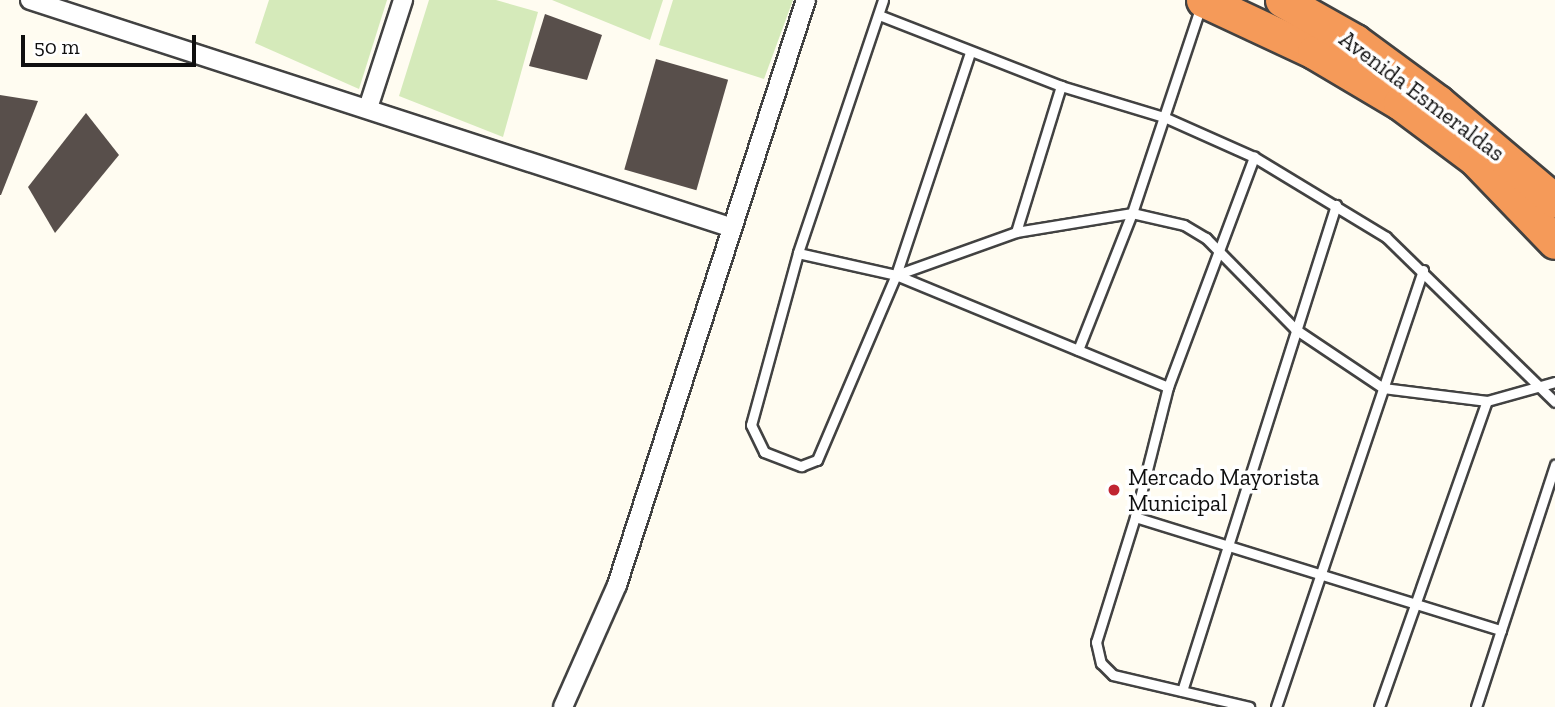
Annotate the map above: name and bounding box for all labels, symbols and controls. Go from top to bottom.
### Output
scale bar [24,21,200,65]
street label: Avenida Esmeraldas [1334,25,1510,167]
text: 50 m [34,34,80,59]
place label: Mercado Mayorista Municipal [1128,463,1319,517]
marker: Mercado Mayorista Municipal [1106,482,1122,498]

